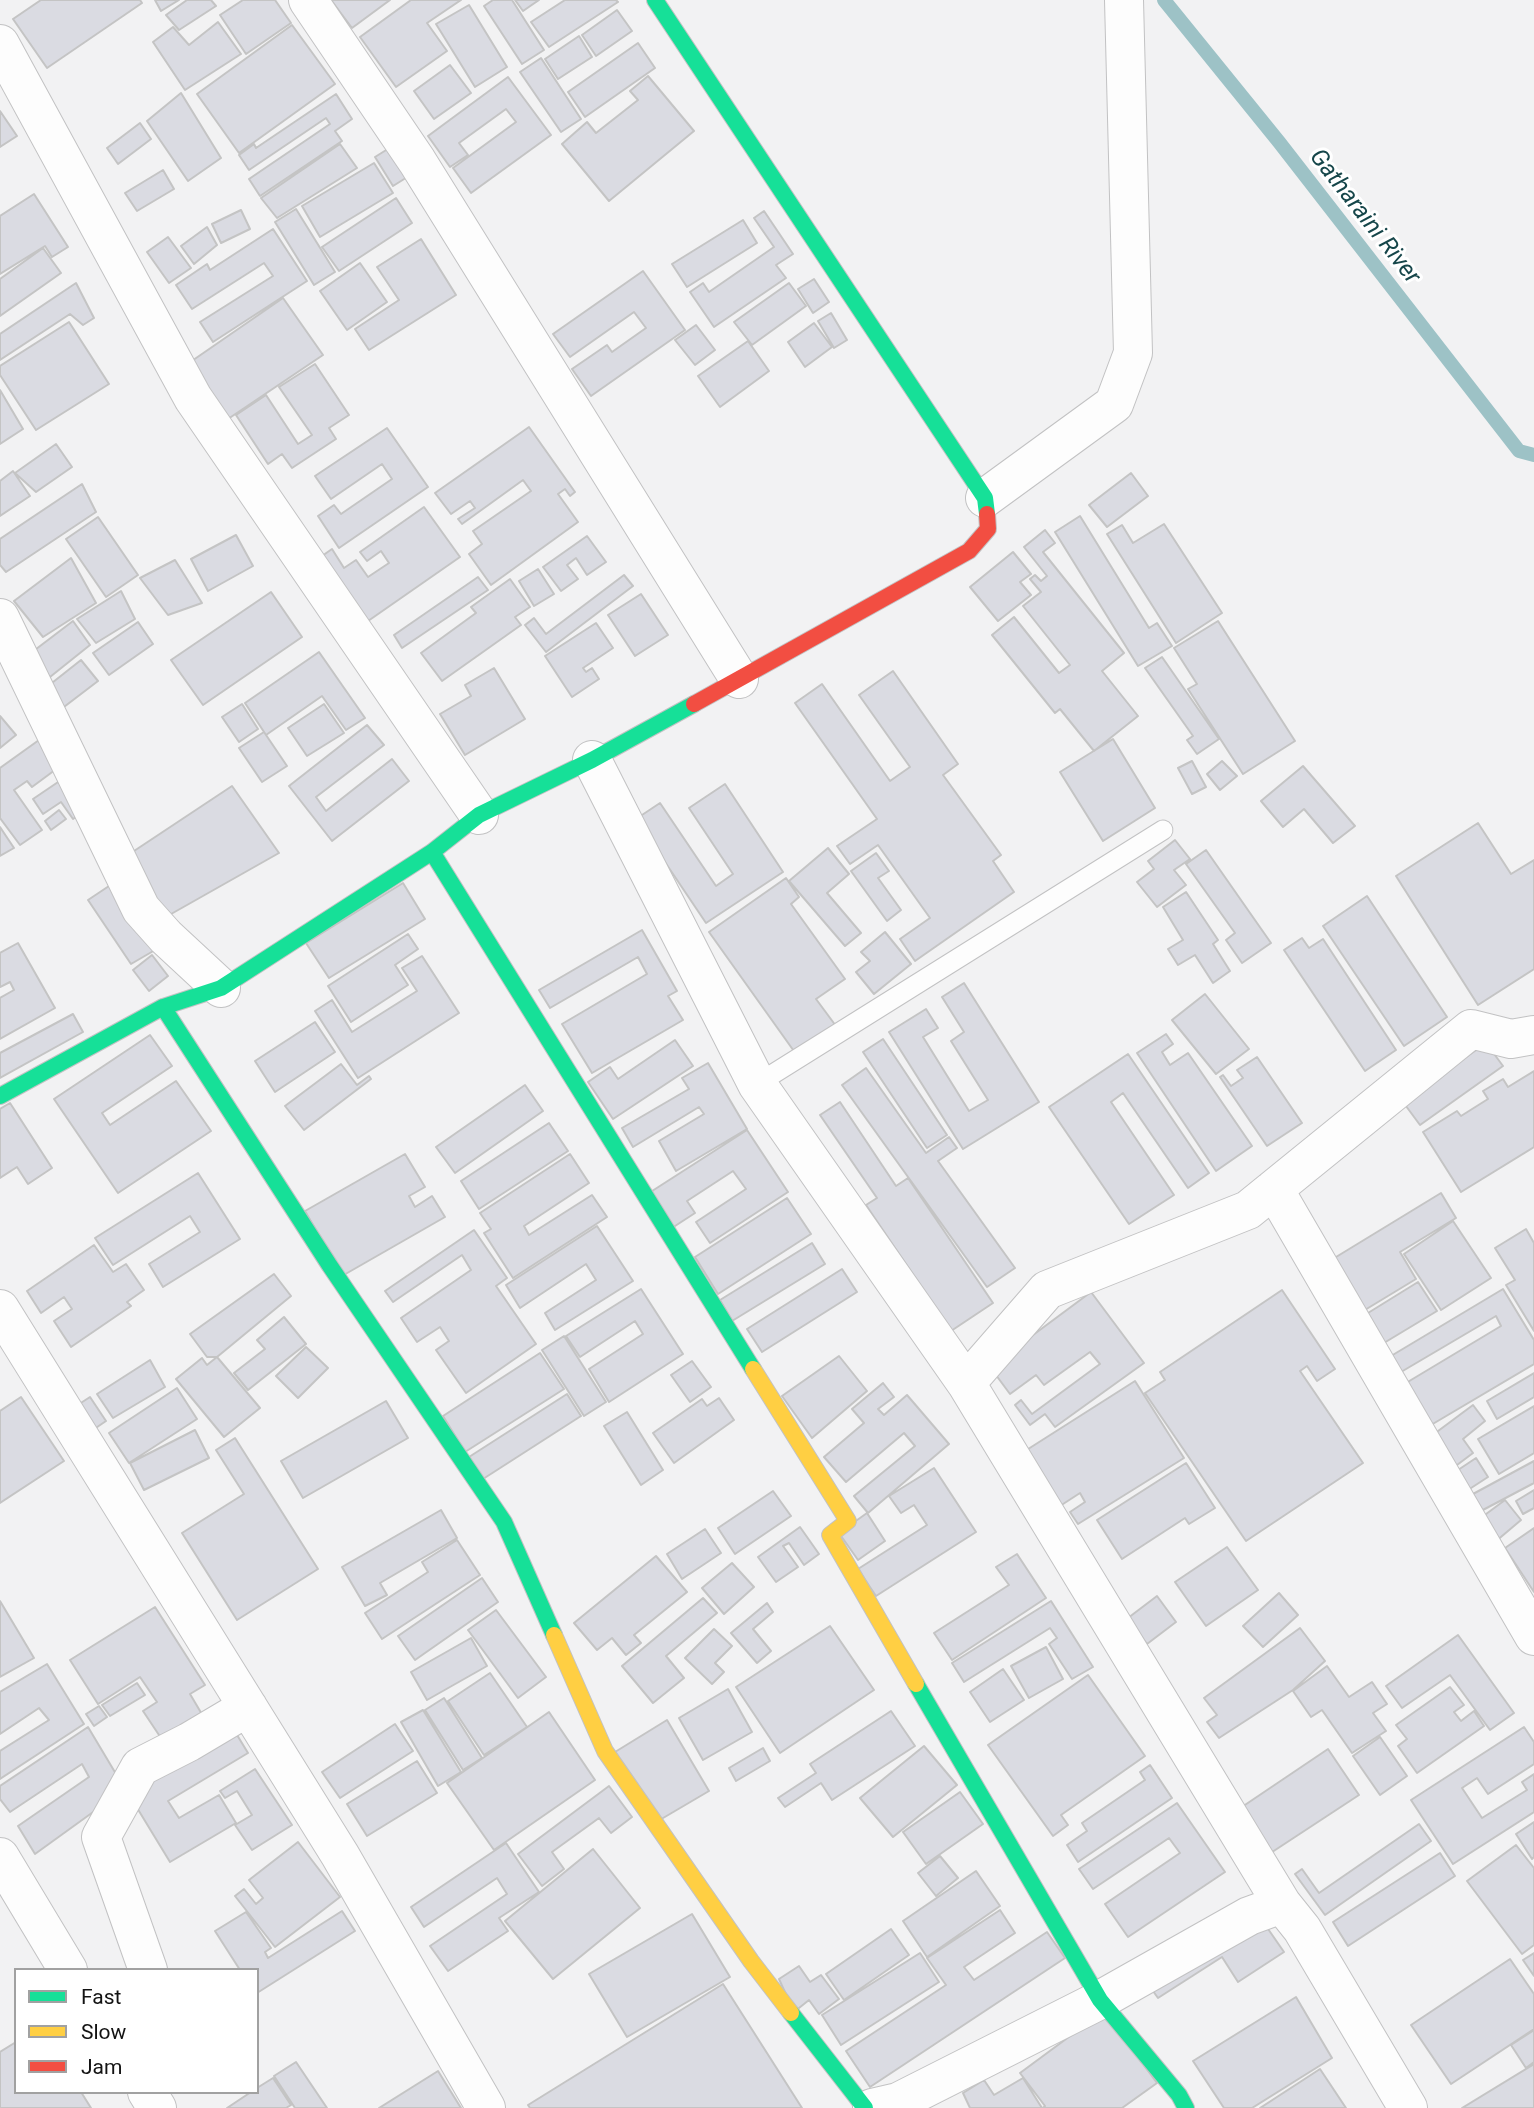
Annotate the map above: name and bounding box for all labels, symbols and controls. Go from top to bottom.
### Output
water label: Gatharaini River [1302,144,1426,290]
legend [14,1968,259,2094]
text: Fast [81,1985,121,2009]
text: Slow [81,2020,126,2044]
text: Jam [81,2055,122,2079]

